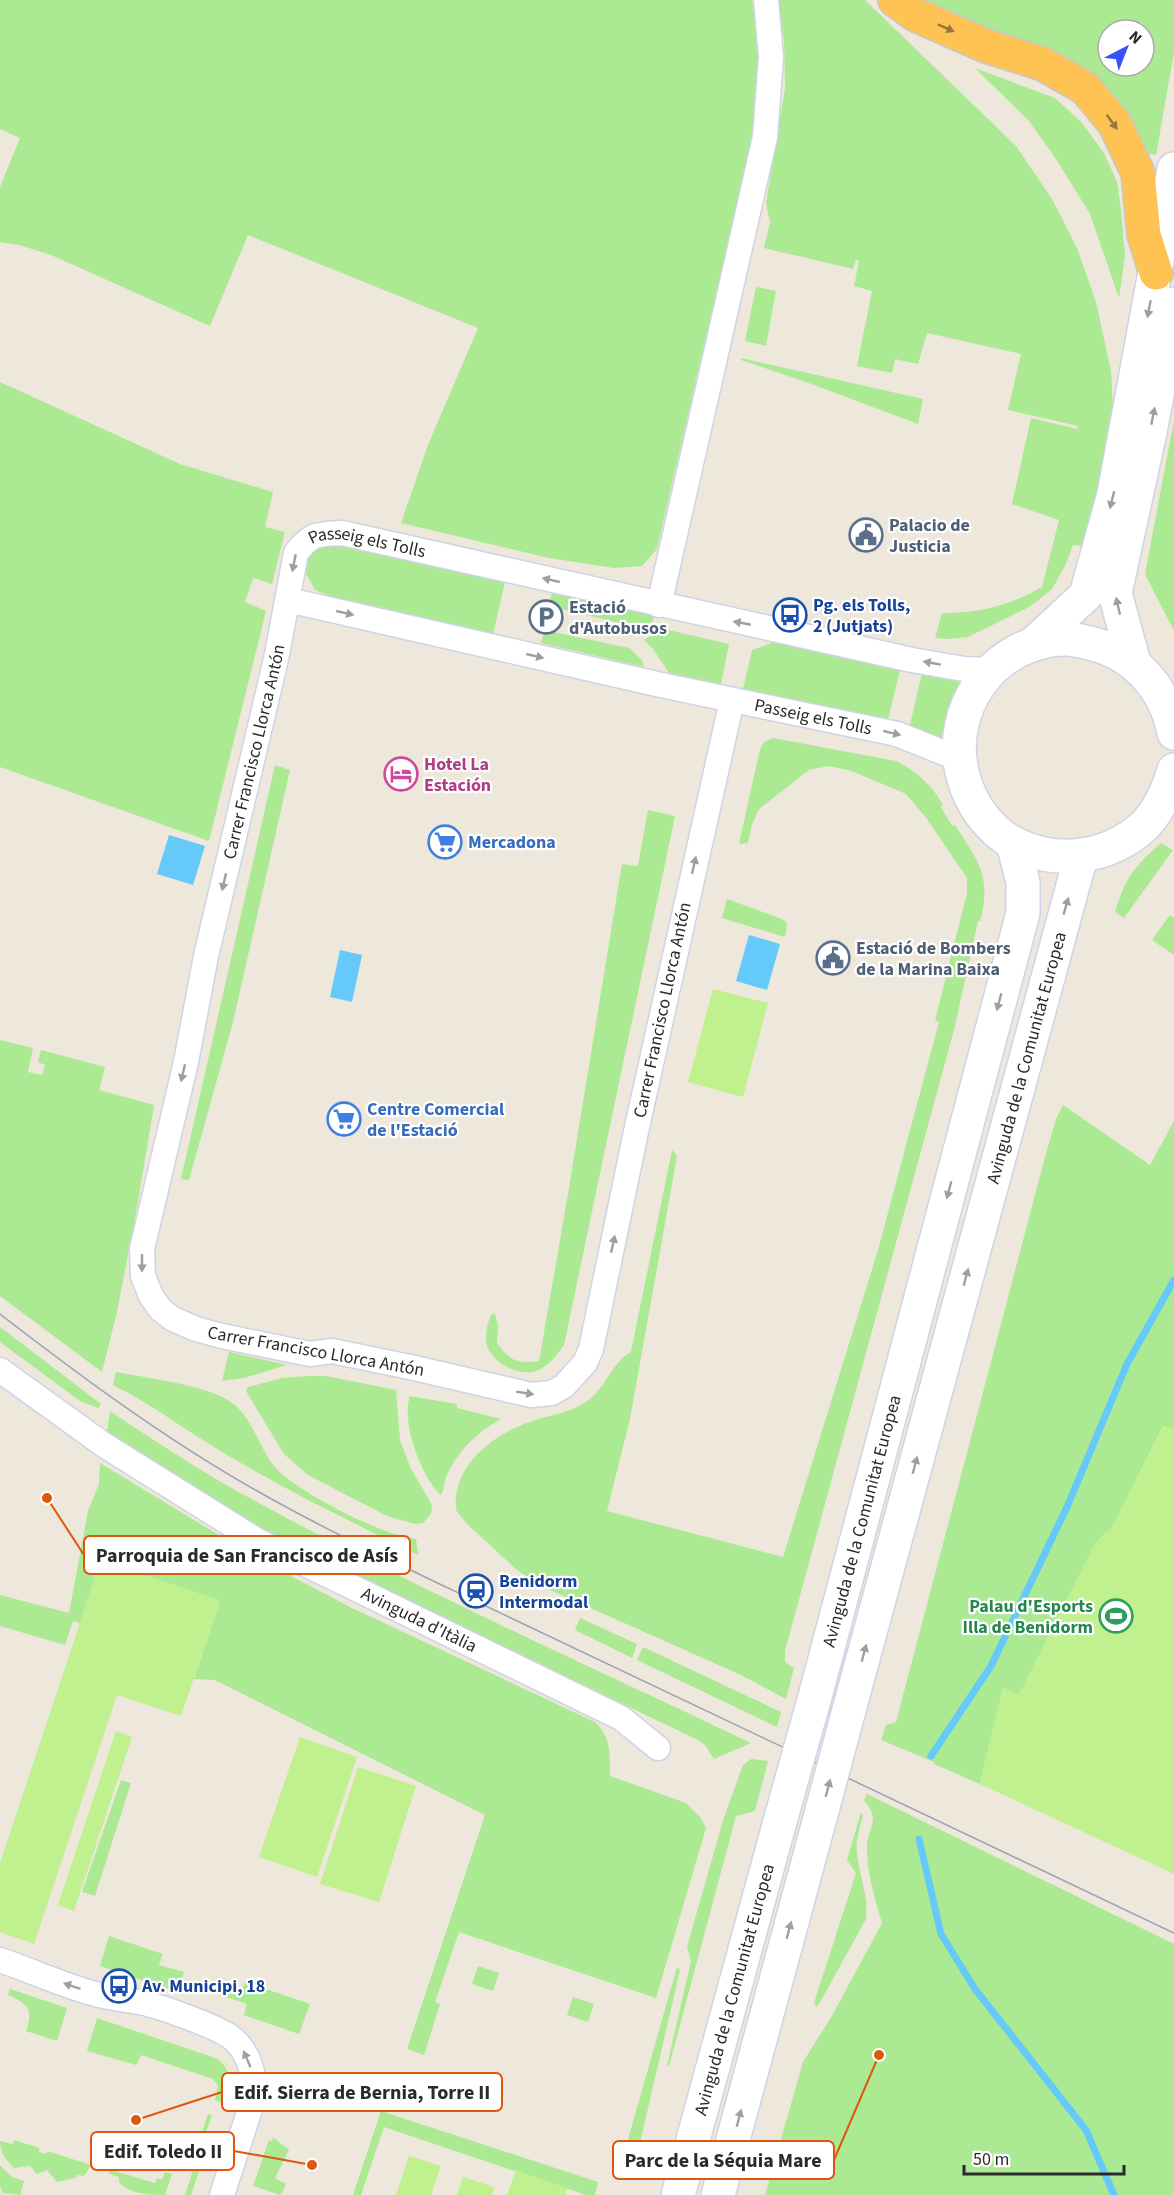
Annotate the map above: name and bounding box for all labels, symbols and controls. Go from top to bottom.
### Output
north arrow [1096,18,1156,78]
one-way arrow [937,24,955,33]
text: N [1124,26,1147,49]
one-way arrow [1106,113,1118,129]
one-way arrow [1144,300,1153,319]
one-way arrow [1149,406,1158,425]
one-way arrow [1107,491,1117,510]
place label: Palacio de Justicia [889,513,970,559]
public building icon: Palacio de Justicia [848,517,884,553]
street label: Passeig els Tolls [304,521,428,564]
one-way arrow [289,554,298,573]
one-way arrow [542,575,561,585]
place label: Pg. els Tolls, 2 (Jutjats) [813,593,910,639]
place label: Estació d'Autobusos [569,595,667,641]
bus stop icon: Pg. els Tolls, 2 (Jutjats) [772,597,808,633]
one-way arrow [1113,597,1123,616]
parking icon: Estació d'Autobusos [528,599,564,635]
one-way arrow [336,608,354,618]
one-way arrow [732,618,751,627]
street label: Carrer Francisco Llorca Antón [217,642,292,862]
one-way arrow [526,652,545,661]
one-way arrow [923,659,942,668]
street label: Passeig els Tolls [752,693,874,741]
one-way arrow [883,729,901,739]
place label: Hotel La Estación [424,752,491,798]
hotel icon: Hotel La Estación [383,756,419,792]
supermarket icon: Mercadona [427,824,463,860]
place label: Mercadona [468,830,556,855]
one-way arrow [690,855,699,874]
one-way arrow [218,873,228,891]
one-way arrow [1062,897,1071,915]
street label: Carrer Francisco Llorca Antón [627,900,698,1120]
street label: Avinguda de la Comunitat Europea [981,929,1073,1186]
place label: Estació de Bombers de la Marina Baixa [856,936,1011,982]
public building icon: Estació de Bombers de la Marina Baixa [815,940,851,976]
one-way arrow [994,993,1003,1011]
one-way arrow [178,1063,188,1082]
place label: Centre Comercial de l'Estació [367,1097,504,1143]
supermarket icon: Centre Comercial de l'Estació [326,1101,362,1137]
one-way arrow [944,1181,953,1199]
one-way arrow [609,1235,618,1254]
one-way arrow [138,1253,147,1272]
one-way arrow [962,1268,971,1286]
street label: Carrer Francisco Llorca Antón [205,1320,426,1383]
one-way arrow [515,1389,534,1398]
street label: Avinguda de la Comunitat Europea [817,1392,908,1650]
one-way arrow [911,1456,920,1474]
callout: Parroquia de San Francisco de Asís [84,1536,410,1574]
text: Parroquia de San Francisco de Asís [96,1542,398,1570]
place label: Benidorm Intermodal [499,1569,588,1615]
station icon: Benidorm Intermodal [458,1573,494,1609]
street label: Avinguda d'Itàlia [357,1581,481,1659]
place label: Palau d'Esports Illa de Benidorm [963,1594,1093,1640]
sports icon: Palau d'Esports Illa de Benidorm [1098,1598,1134,1634]
one-way arrow [860,1644,869,1662]
one-way arrow [824,1779,833,1797]
street label: Avinguda de la Comunitat Europea [688,1861,781,2118]
one-way arrow [785,1921,795,1939]
bus stop icon: Av. Municipi, 18 [101,1968,137,2004]
place label: Av. Municipi, 18 [141,1974,265,1999]
one-way arrow [63,1980,81,1990]
one-way arrow [241,2050,251,2068]
callout: Edif. Sierra de Bernia, Torre II [222,2073,502,2111]
text: Edif. Sierra de Bernia, Torre II [234,2079,490,2107]
one-way arrow [734,2109,744,2127]
callout: Edif. Toledo II [91,2132,234,2170]
text: Edif. Toledo II [104,2138,222,2166]
scale bar [964,2138,1124,2176]
callout: Parc de la Séquia Mare [613,2141,834,2179]
text: Parc de la Séquia Mare [624,2147,822,2175]
text: 50 m [973,2147,1009,2172]

